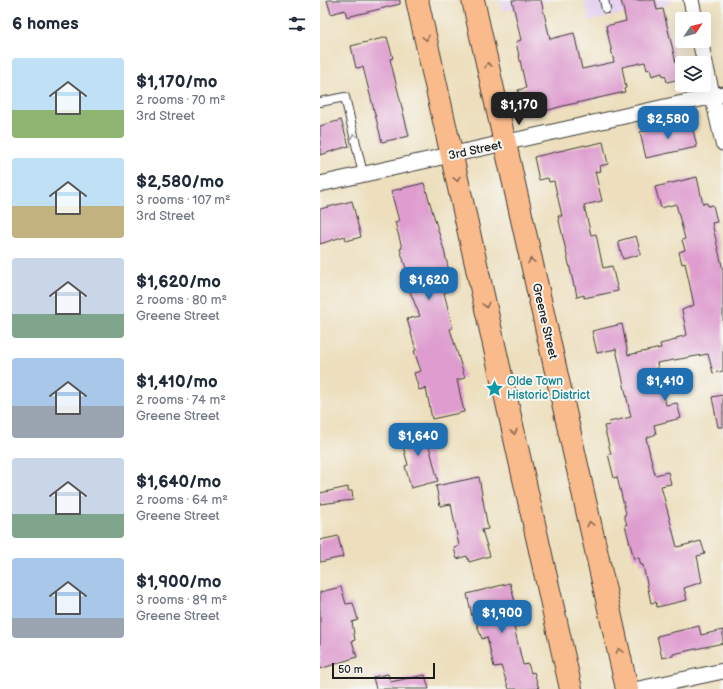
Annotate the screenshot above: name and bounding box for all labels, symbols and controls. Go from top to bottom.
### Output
north arrow [675,12,711,48]
map controls [675,12,711,92]
icon: filters [286,13,308,35]
text: 6 homes [12,14,79,34]
one-way arrow [421,35,429,41]
button: layers [675,56,711,92]
one-way arrow [484,62,492,69]
text: $1,170/mo [136,72,217,92]
icon: home [44,74,92,122]
text: 2 rooms · 70 m² [136,92,226,108]
pin: $1,170 [486,92,552,126]
text: $1,170 [500,97,538,113]
pin: $2,580 [635,106,701,140]
text: 3rd Street [136,108,195,124]
text: $2,580 [647,111,689,127]
one-way arrow [351,133,359,139]
street label: 3rd Street [447,137,504,163]
text: $2,580/mo [136,172,224,192]
icon: home [44,174,92,222]
one-way arrow [453,175,461,182]
text: 3 rooms · 107 m² [136,192,231,208]
text: 3rd Street [136,208,195,224]
one-way arrow [528,257,536,264]
pin: $1,620 [396,267,462,301]
text: $1,620/mo [136,272,221,292]
text: $1,620 [409,272,449,288]
icon: home [44,274,92,322]
street label: Greene Street [529,282,561,361]
text: 2 rooms · 80 m² [136,292,227,308]
one-way arrow [481,302,489,309]
text: Greene Street [136,308,220,324]
pin: $1,410 [632,368,698,402]
text: $1,410/mo [136,372,218,392]
text: $1,410 [646,373,684,389]
icon: home [44,374,92,422]
place label: Olde Town Historic District [507,374,590,403]
place icon: Olde Town Historic District [484,378,504,398]
text: 2 rooms · 74 m² [136,392,226,408]
text: Greene Street [136,408,220,424]
pin: $1,640 [385,423,451,457]
text: $1,640 [398,428,438,444]
one-way arrow [509,429,517,435]
text: $1,640/mo [136,472,221,492]
icon: home [44,474,92,522]
text: 2 rooms · 64 m² [136,492,228,508]
text: Greene Street [136,508,220,524]
one-way arrow [587,521,595,527]
text: $1,900/mo [136,572,221,592]
icon: home [44,574,92,622]
text: 3 rooms · 89 m² [136,592,227,608]
pin: $1,900 [469,600,535,634]
text: $1,900 [482,605,522,621]
text: Greene Street [136,608,220,624]
one-way arrow [615,648,623,654]
scale bar [332,661,435,680]
text: 50 m [338,663,363,676]

